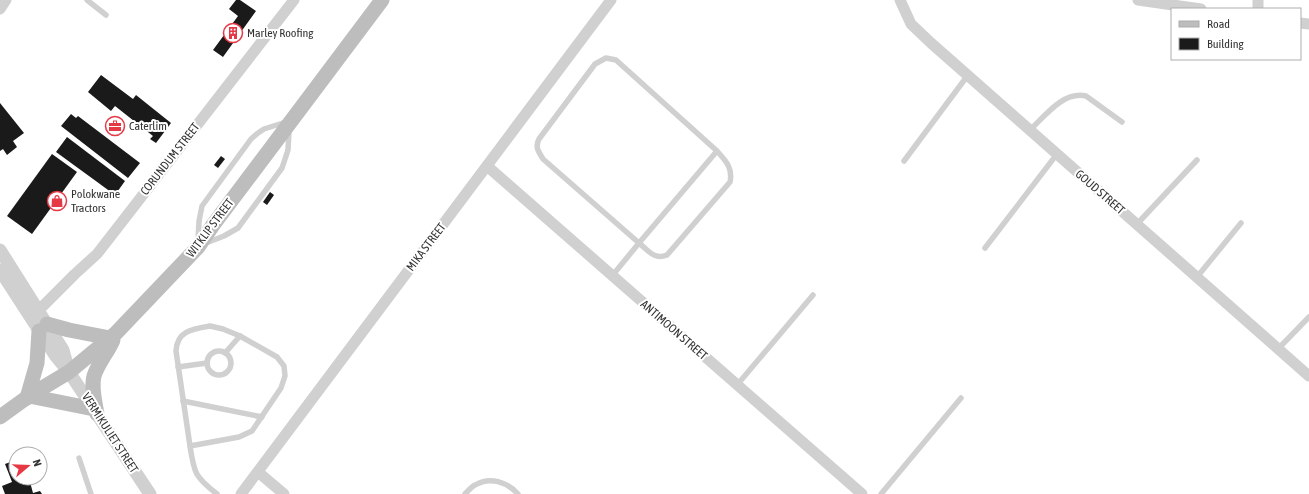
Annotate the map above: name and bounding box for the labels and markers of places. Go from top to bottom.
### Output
building icon: Marley Roofing [222,22,244,44]
place label: Marley Roofing [247,26,314,40]
office icon: Caterlim [104,115,126,137]
place label: Caterlim [129,119,167,133]
place label: Polokwane Tractors [71,187,120,215]
shop icon: Polokwane Tractors [46,190,68,212]

